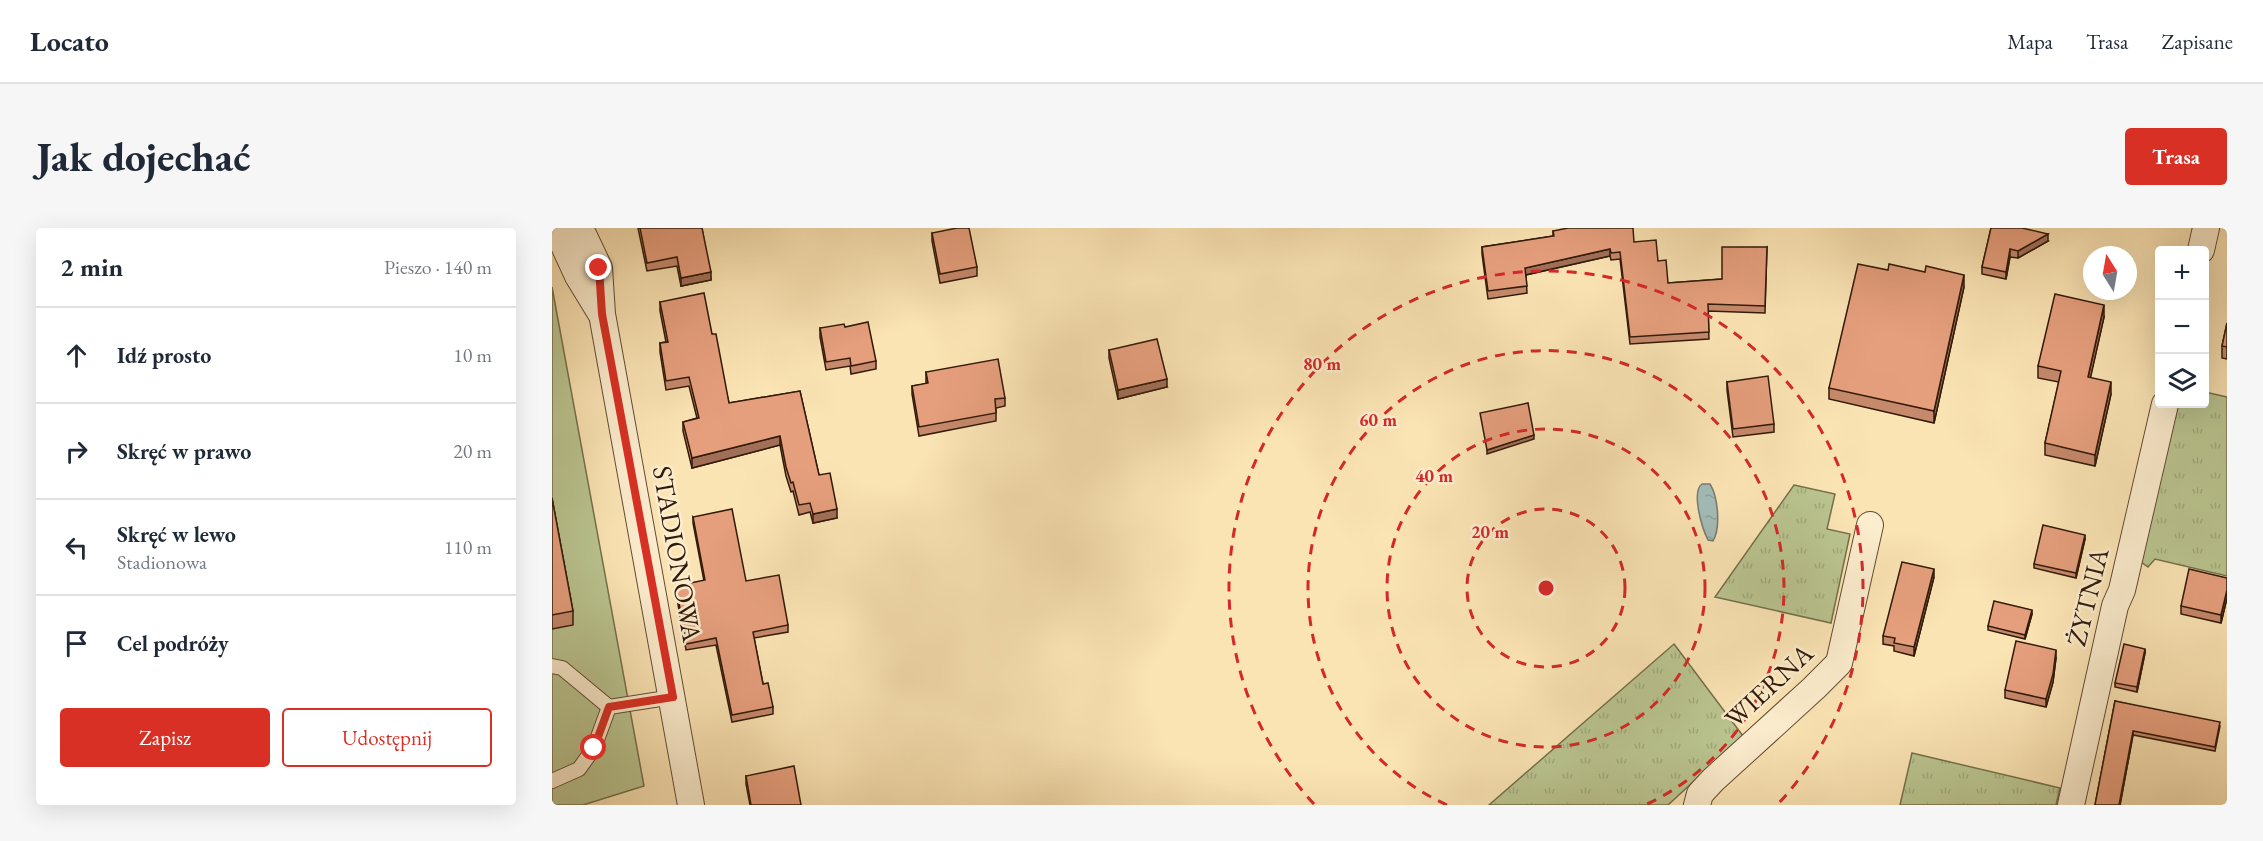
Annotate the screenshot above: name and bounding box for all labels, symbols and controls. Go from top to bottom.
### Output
text: Locato [30,23,109,59]
text: Mapa [2007,28,2053,55]
text: Trasa [2086,28,2128,55]
text: Zapisane [2161,28,2233,55]
button: Trasa [2125,128,2227,185]
text: Jak dojechać [36,129,250,184]
north arrow [2083,246,2137,300]
map controls [2155,246,2209,408]
button: + [2155,246,2209,300]
text: 2 min [60,250,123,284]
text: Pieszo · 140 m [384,254,492,280]
route end [585,254,611,280]
button: − [2155,300,2209,354]
icon: ahead [60,339,93,372]
text: Idź prosto [117,341,211,370]
text: 10 m [453,342,492,368]
text: 80 m [1303,352,1341,375]
button: layers [2155,354,2209,408]
text: 60 m [1359,408,1397,431]
icon: right [60,435,93,468]
text: Skręć w prawo [117,437,251,466]
text: 20 m [453,438,492,464]
street label: STADIONOWA [645,463,710,645]
text: 40 m [1415,464,1453,487]
text: Skręć w lewo [117,520,236,549]
text: 20 m [1471,520,1509,543]
icon: left [60,531,93,564]
text: 110 m [444,534,492,560]
street label: ŻYTNIA [2058,544,2117,650]
text: Stadionowa [117,549,207,575]
centre of rings [1536,578,1556,598]
icon: arrive [60,627,93,660]
text: Cel podróży [117,629,229,658]
street label: WIERNA [1717,636,1820,735]
button: Zapisz [60,708,270,767]
button: Udostępnij [282,708,492,767]
route start [580,734,606,760]

